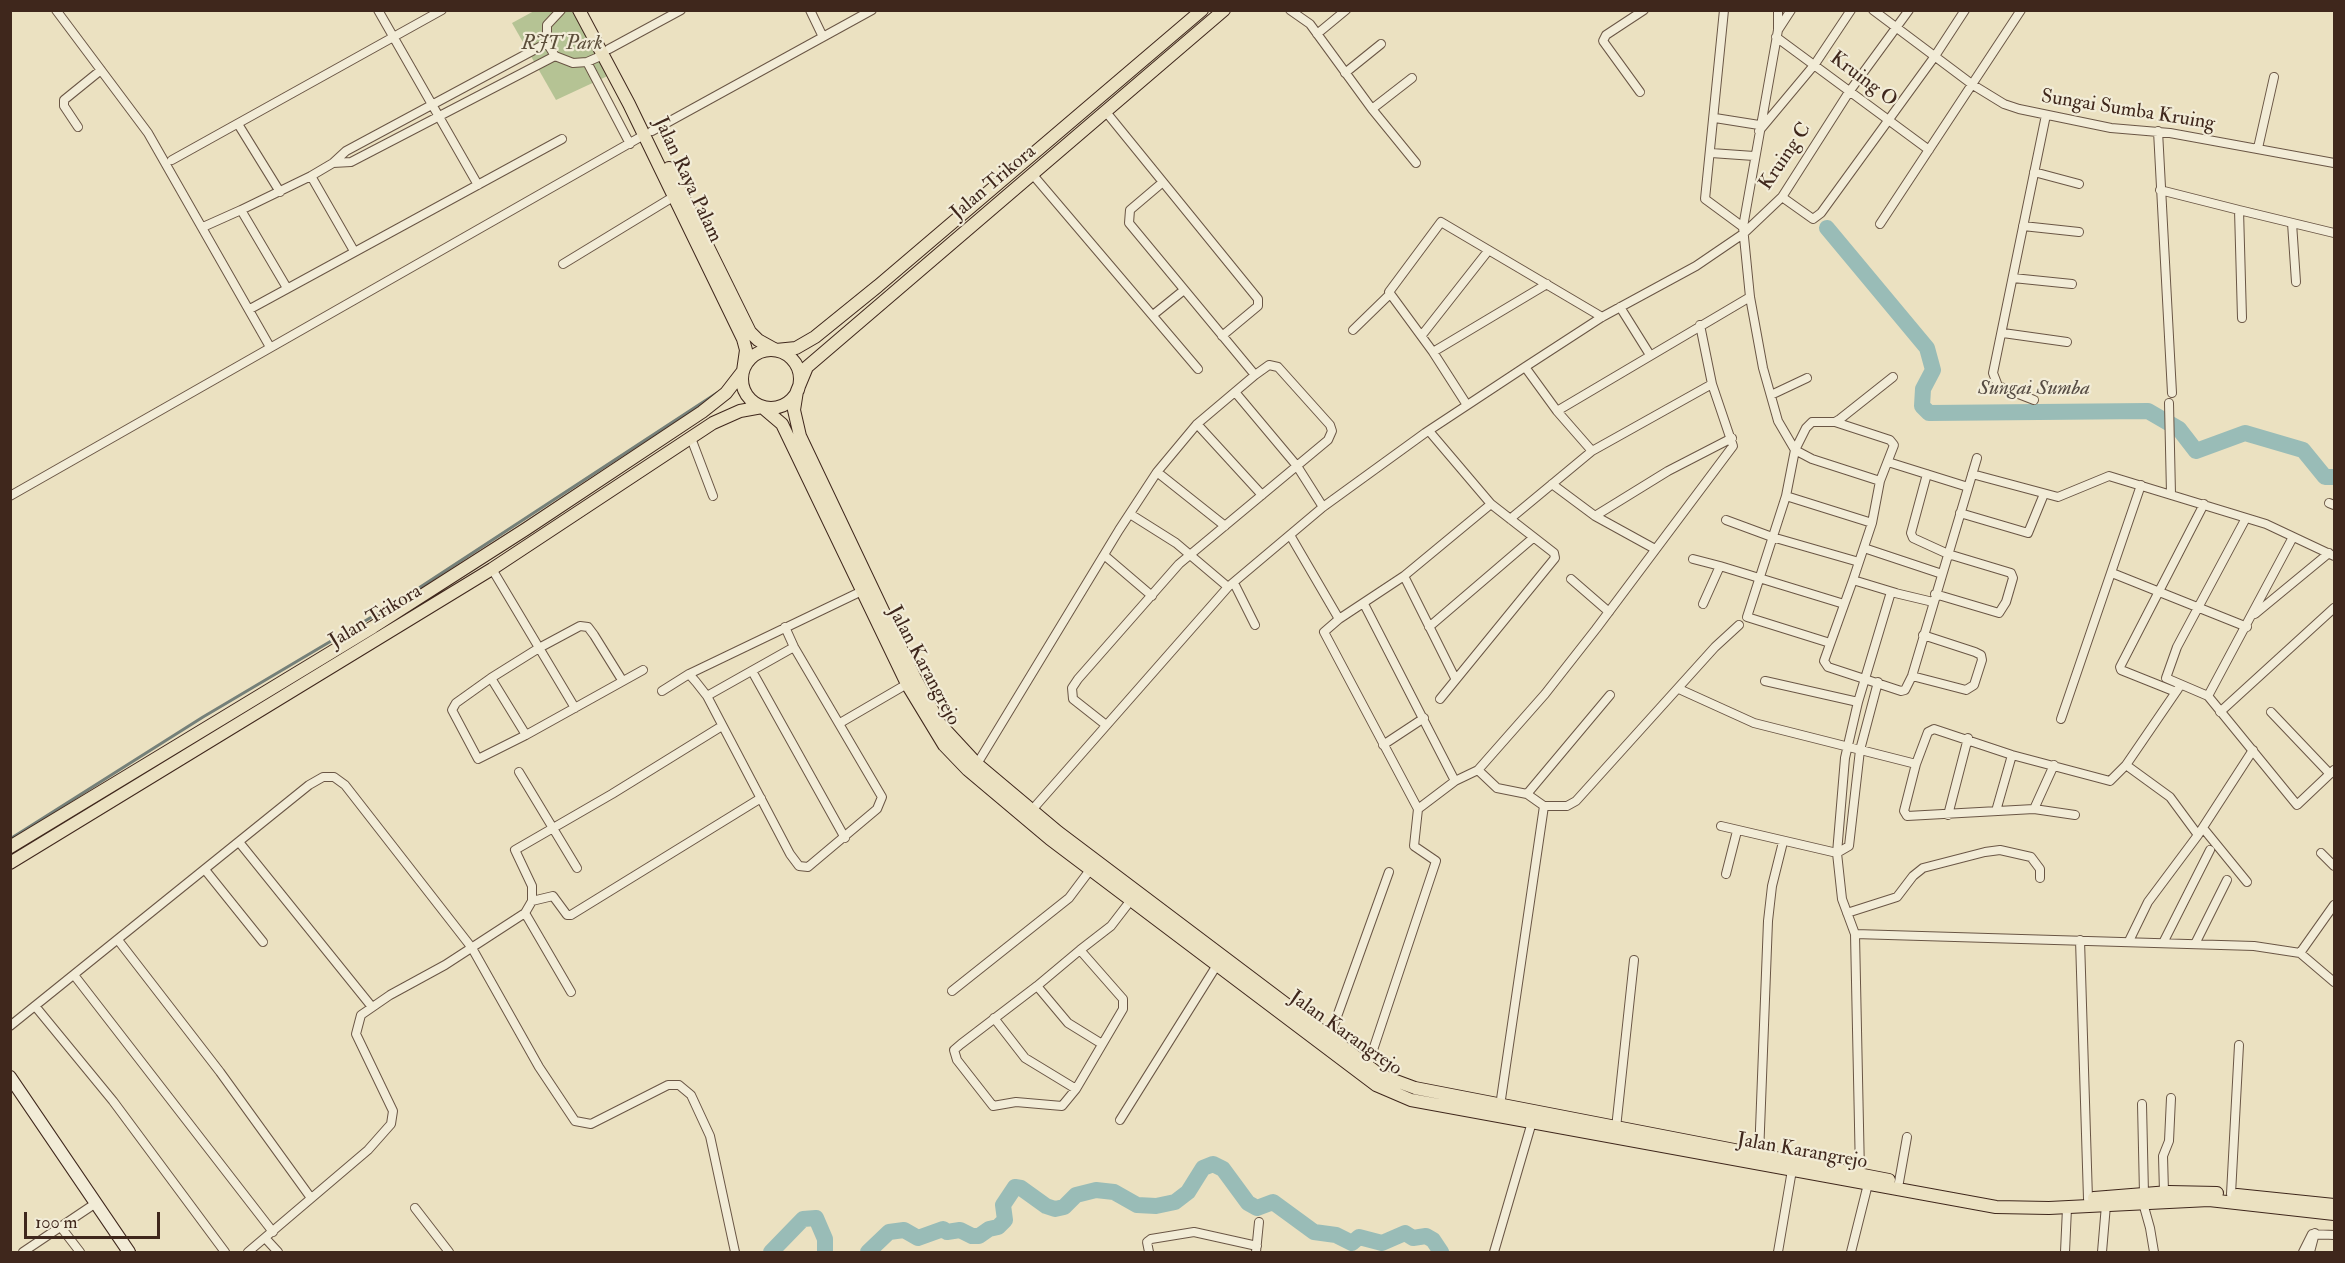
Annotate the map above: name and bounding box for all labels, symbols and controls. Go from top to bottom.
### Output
park label: RJT Park [521,33,603,57]
street label: Kruing O [1825,47,1901,113]
street label: Sungai Sumba Kruing [2039,85,2217,137]
street label: Jalan Raya Palam [647,113,727,247]
street label: Kruing C [1755,119,1817,195]
street label: Jalan Trikora [947,140,1041,226]
water label: Sungai Sumba [1978,376,2090,402]
street label: Jalan Trikora [325,580,427,654]
street label: Jalan Karangrejo [881,602,965,730]
street label: Jalan Karangrejo [1284,986,1406,1082]
street label: Jalan Karangrejo [1735,1129,1869,1175]
scale bar [27,1200,164,1238]
text: 100 m [35,1211,78,1234]

